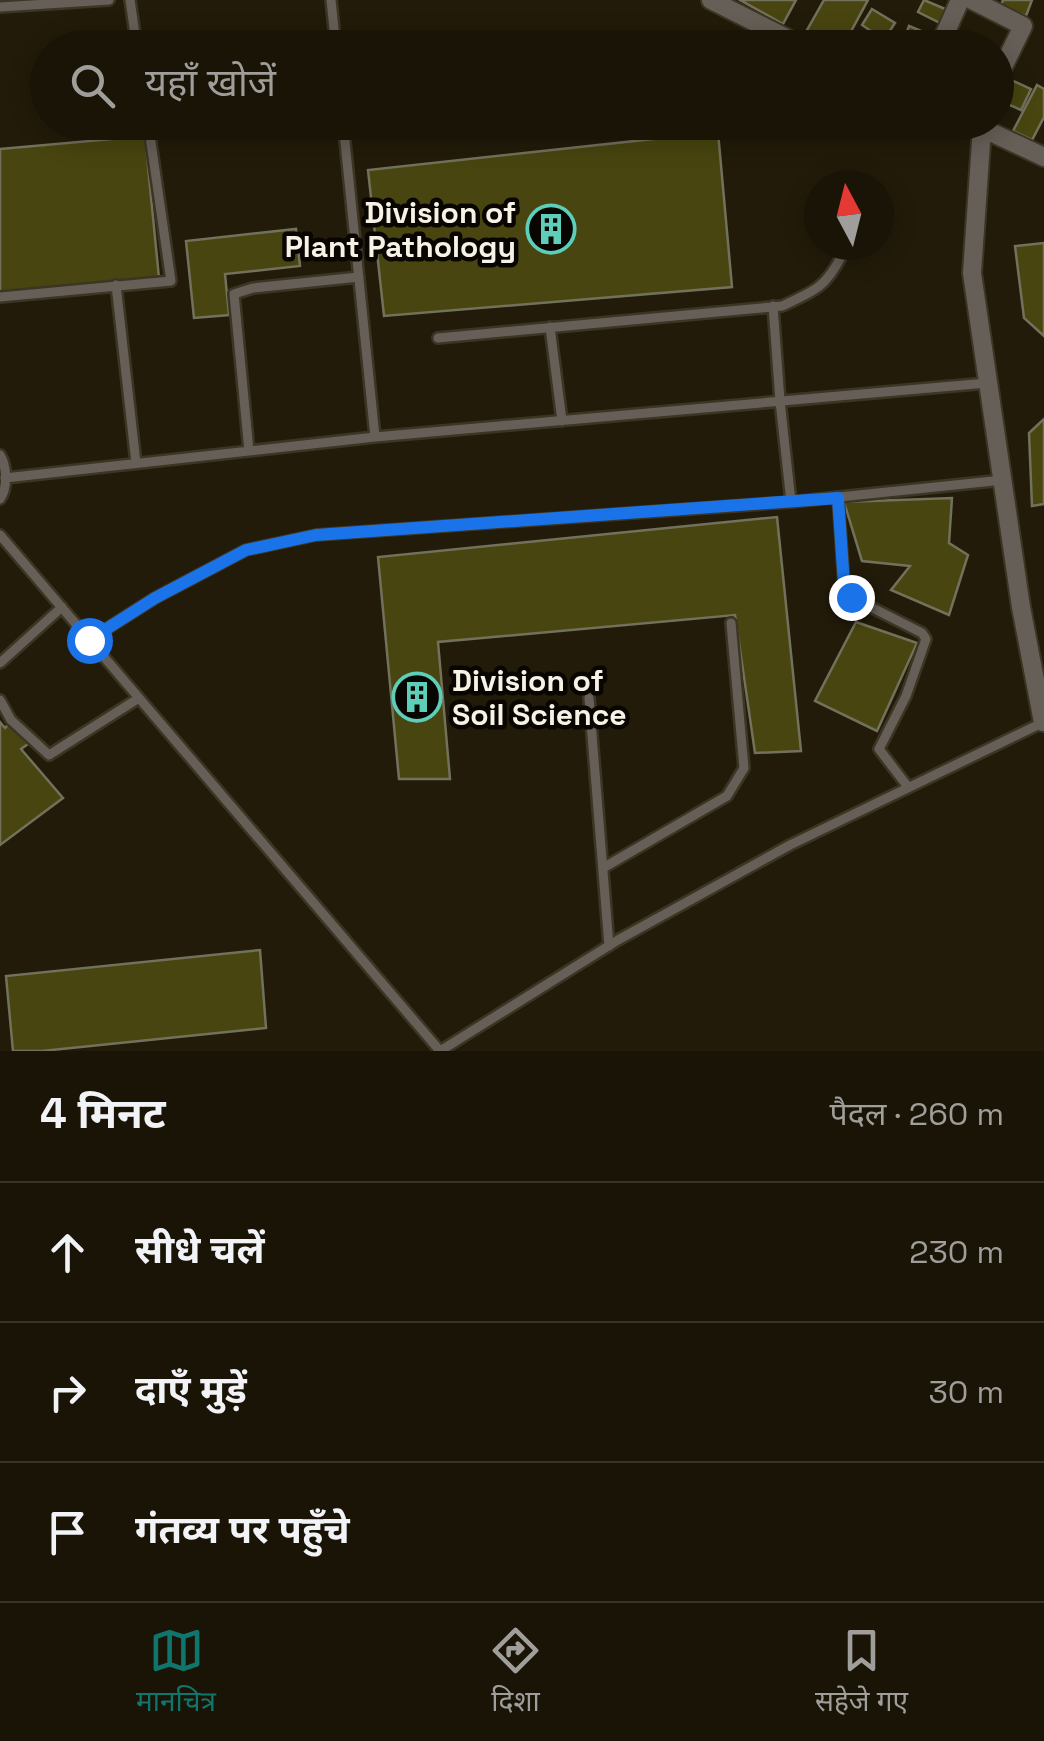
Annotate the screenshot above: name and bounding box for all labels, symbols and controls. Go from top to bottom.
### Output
search box [30,30,1014,140]
icon: search [65,58,120,113]
text: यहाँ खोजें [145,59,276,107]
north arrow [804,170,894,260]
place label: Division of Plant Pathology [285,193,516,266]
building icon: Division of Plant Pathology [525,203,577,255]
route end [829,575,875,621]
route start [67,618,113,664]
place label: Division of Soil Science [452,661,627,734]
building icon: Division of Soil Science [391,671,443,723]
text: 4 मिनट [40,1087,166,1140]
text: पैदल · 260 m [830,1094,1004,1134]
icon: ahead [40,1225,95,1280]
text: सीधे चलें [135,1226,264,1274]
text: 230 m [909,1232,1004,1272]
icon: right [40,1365,95,1420]
text: दाएँ मुड़ें [135,1366,247,1414]
text: 30 m [928,1372,1004,1412]
icon: arrive [40,1505,95,1560]
text: गंतव्य पर पहुँचे [135,1506,350,1554]
tab: मानचित्र [136,1623,216,1722]
tab: दिशा [488,1623,543,1722]
tab: सहेजे गए [815,1623,908,1722]

